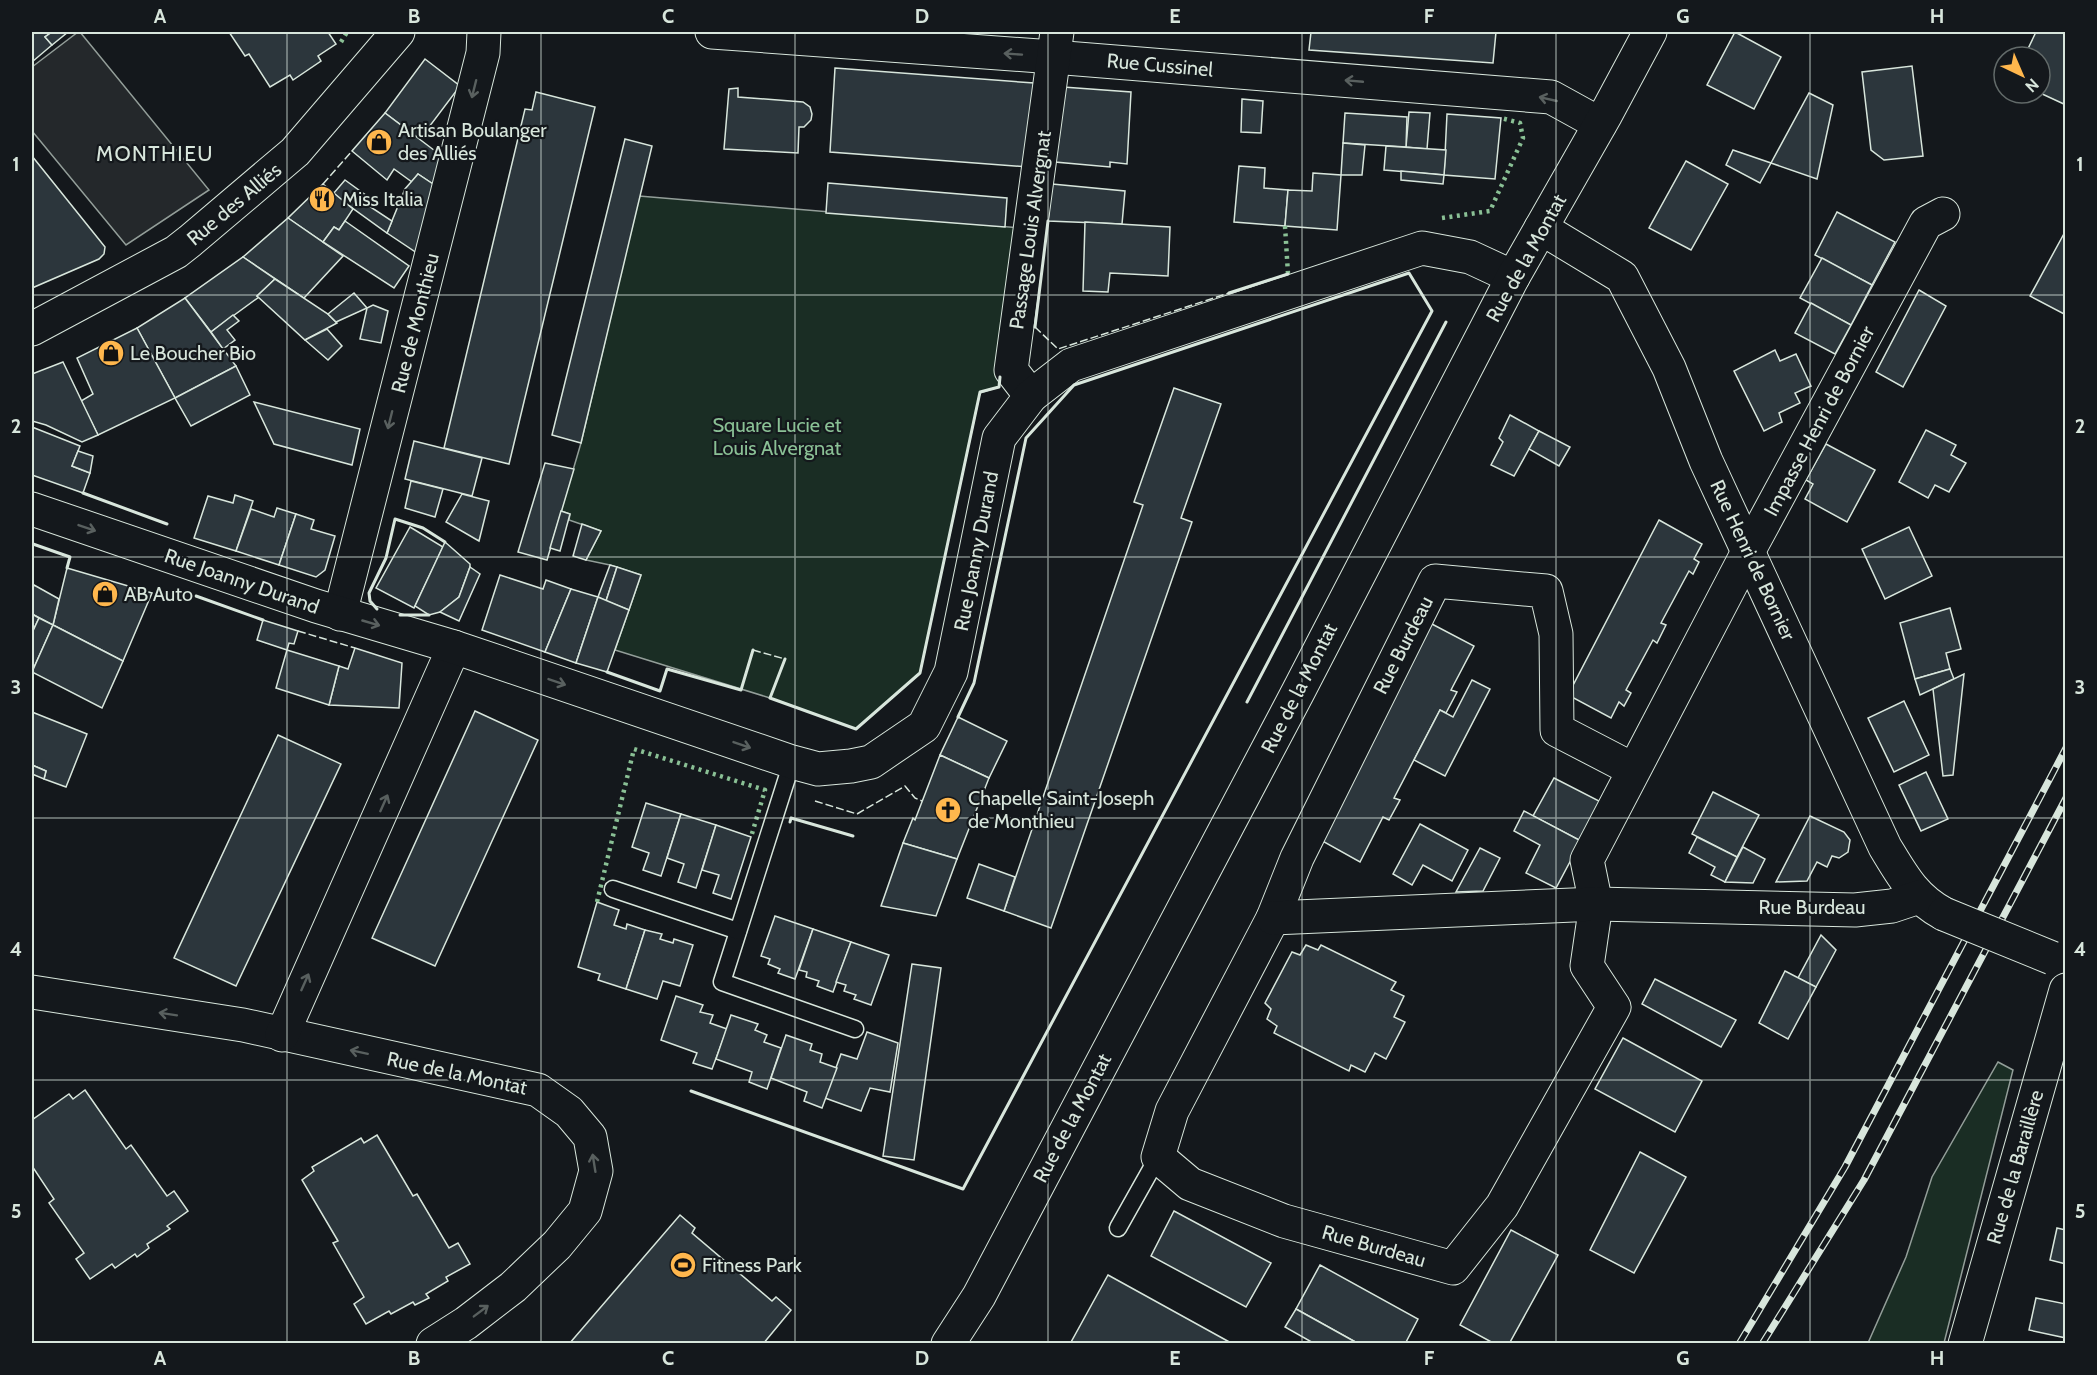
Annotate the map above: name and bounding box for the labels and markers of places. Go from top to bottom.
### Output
place label: Artisan Boulanger des Alliés [398,118,547,165]
shop icon: Artisan Boulanger des Alliés [364,127,394,157]
restaurant icon: Miss Italia [307,184,337,214]
place label: Miss Italia [342,187,424,211]
shop icon: Le Boucher Bio [96,338,126,368]
place label: Le Boucher Bio [130,341,256,365]
shop icon: AB Auto [90,579,120,609]
place label: AB Auto [124,582,193,606]
place label: Chapelle Saint-Joseph de Monthieu [968,786,1154,833]
church icon: Chapelle Saint-Joseph de Monthieu [933,795,963,825]
sports icon: Fitness Park [668,1250,698,1280]
place label: Fitness Park [702,1253,802,1277]

